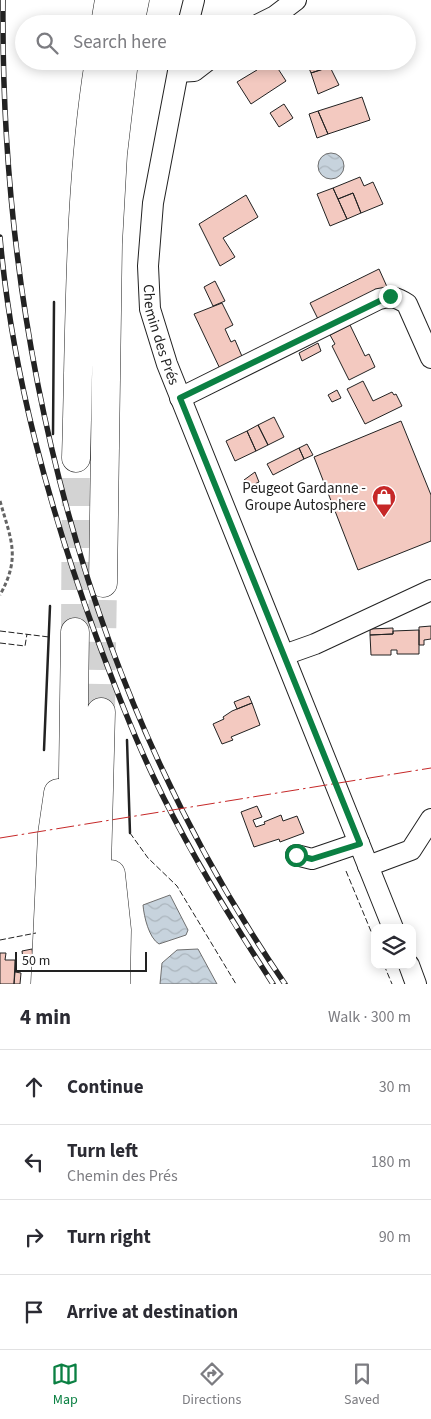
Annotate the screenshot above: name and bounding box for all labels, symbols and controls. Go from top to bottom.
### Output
search box [15,15,416,70]
icon: search [33,29,61,57]
text: Search here [73,29,167,56]
street label: Chemin des Prés [138,284,185,388]
route end [379,285,402,308]
place label: Peugeot Gardanne - Groupe Autosphere [242,478,366,516]
shop icon: Peugeot Gardanne - Groupe Autosphere [371,484,397,518]
route start [285,844,308,867]
map controls [371,924,416,969]
button: layers [371,924,416,969]
scale bar [15,949,148,972]
text: 50 m [22,951,50,971]
text: 4 min [20,1002,71,1032]
text: Walk · 300 m [328,1006,411,1028]
icon: ahead [20,1073,48,1101]
text: Continue [67,1074,144,1101]
text: 30 m [379,1076,411,1098]
text: Turn left [67,1138,138,1165]
icon: left [20,1148,48,1176]
text: 180 m [371,1151,411,1173]
text: Chemin des Prés [67,1165,178,1187]
icon: right [20,1223,48,1251]
text: Turn right [67,1224,151,1251]
text: 90 m [379,1226,411,1248]
icon: arrive [20,1298,48,1326]
text: Arrive at destination [67,1299,238,1326]
tab: Map [51,1360,79,1410]
tab: Directions [182,1360,241,1410]
tab: Saved [344,1360,380,1410]

